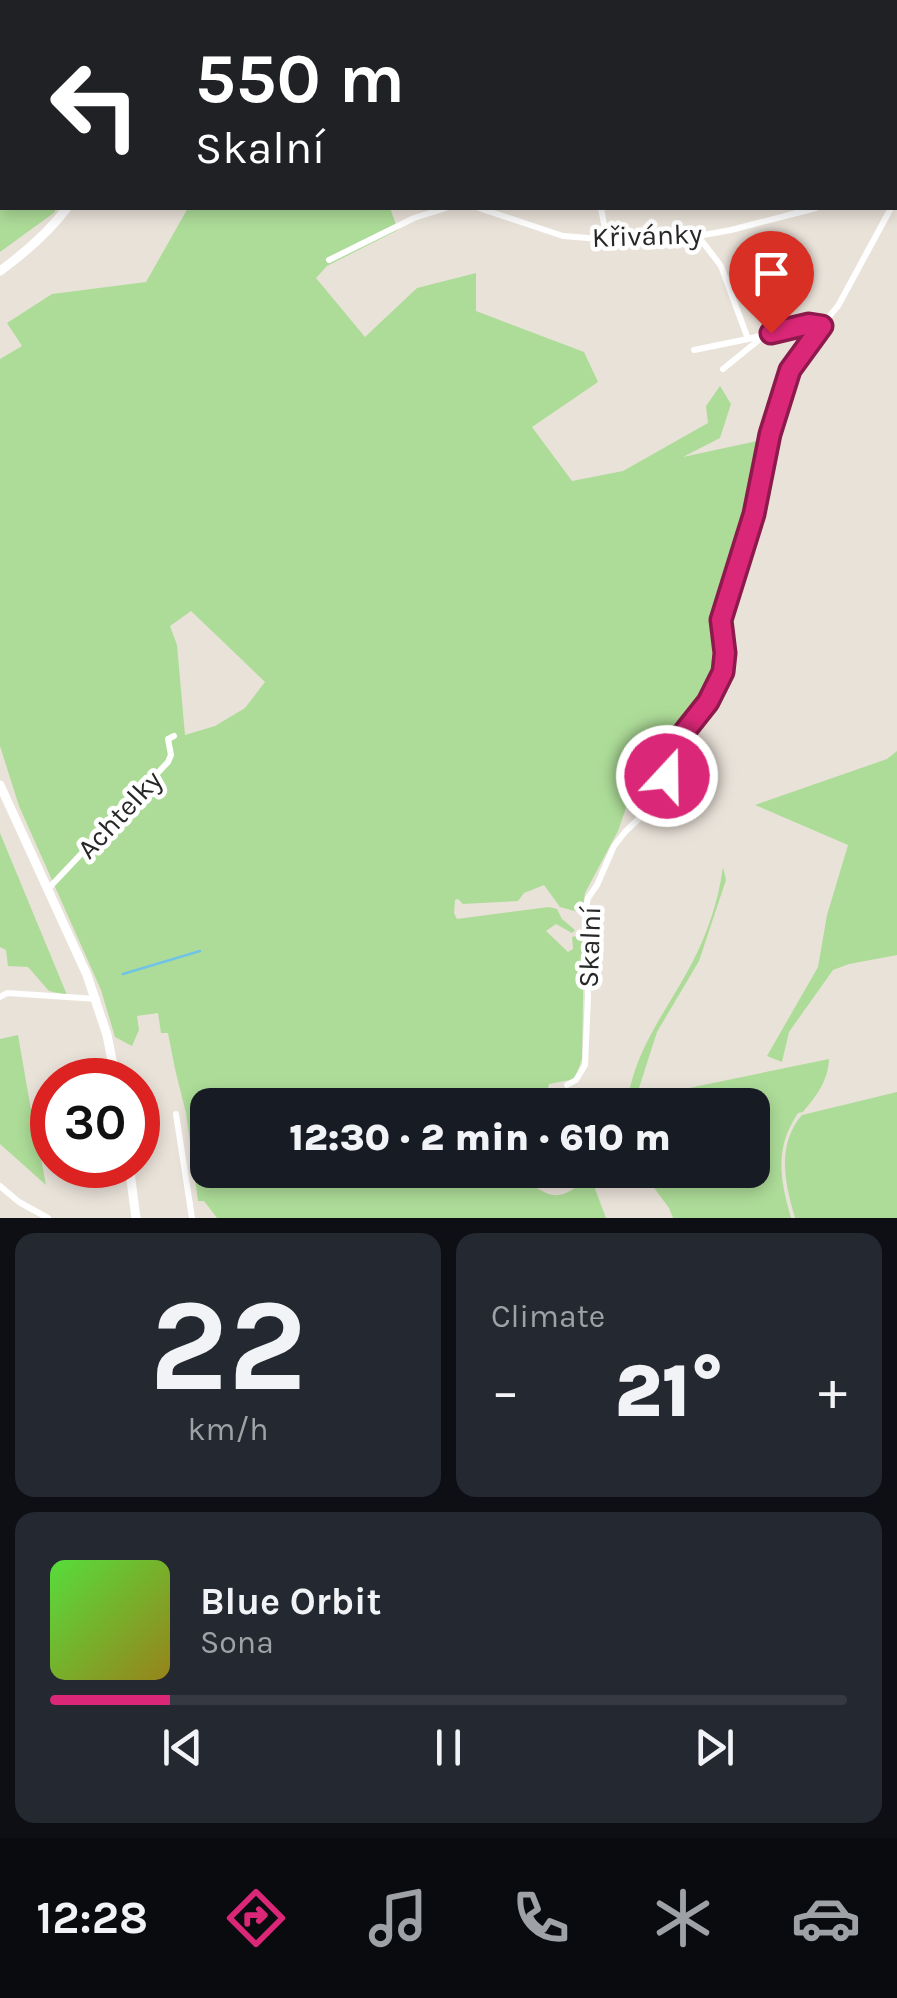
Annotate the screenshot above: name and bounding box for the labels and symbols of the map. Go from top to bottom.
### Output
street label: Křivánky [591,217,703,254]
pin [729,231,814,334]
position arrow [615,724,719,828]
street label: Achtelky [70,763,168,865]
street label: Skalní [572,905,607,988]
speed limit sign: 30 [30,1058,160,1188]

